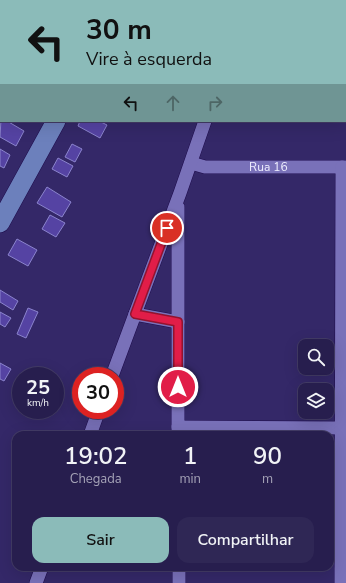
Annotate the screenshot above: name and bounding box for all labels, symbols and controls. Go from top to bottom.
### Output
text: 30 m [86,11,152,49]
icon: left [20,16,72,68]
text: Vire à esquerda [86,47,212,71]
icon: left [120,92,142,114]
icon: ahead [162,92,184,114]
icon: right [204,92,226,114]
street label: Rua 16 [249,159,288,175]
pin [150,211,184,245]
icon: arrive [156,217,178,239]
map controls [298,339,334,419]
button: search [298,339,334,375]
position arrow [157,366,199,408]
speed limit sign: 30 [72,367,124,419]
text: 25 [26,374,50,401]
button: layers [298,383,334,419]
text: km/h [27,396,49,410]
text: 19:02 [64,440,127,472]
text: 1 [183,440,197,472]
text: 90 [253,440,282,472]
text: Chegada [70,470,122,488]
text: min [179,470,201,488]
text: m [262,470,273,488]
button: Sair [32,517,169,563]
button: Compartilhar [177,517,314,563]

